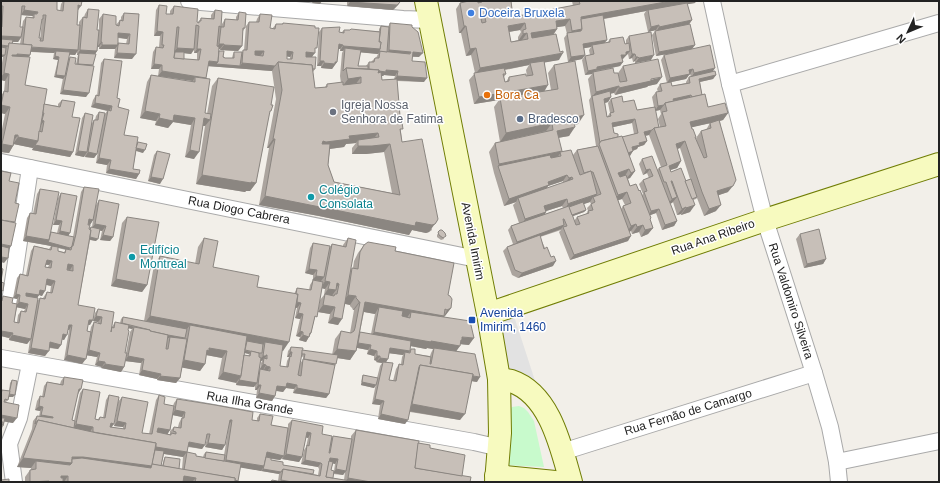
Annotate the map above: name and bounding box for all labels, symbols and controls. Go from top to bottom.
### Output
place label: Doceira Bruxela [479,6,565,20]
marker: Doceira Bruxela [466,8,476,18]
north arrow [888,12,928,52]
text: N [894,32,908,46]
place label: Bora Ca [495,88,539,102]
marker: Bora Ca [482,90,492,100]
place label: Igreja Nossa Senhora de Fatima [341,98,443,126]
marker: Igreja Nossa Senhora de Fatima [328,107,338,117]
place label: Bradesco [528,112,579,126]
marker: Bradesco [515,114,525,124]
place label: Colégio Consolata [319,183,373,211]
marker: Colégio Consolata [306,192,316,202]
street label: Rua Diogo Cabrera [187,193,291,227]
street label: Avenida Imirim [459,201,487,281]
street label: Rua Ana Ribeiro [669,216,757,258]
street label: Rua Valdomiro Silveira [766,241,816,361]
place label: Edifício Montreal [140,243,187,271]
marker: Edifício Montreal [127,252,137,262]
place label: Avenida Imirim, 1460 [480,306,546,334]
marker: Avenida Imirim, 1460 [467,315,477,325]
street label: Rua Fernão de Camargo [622,386,754,438]
street label: Rua Ilha Grande [205,388,295,418]

